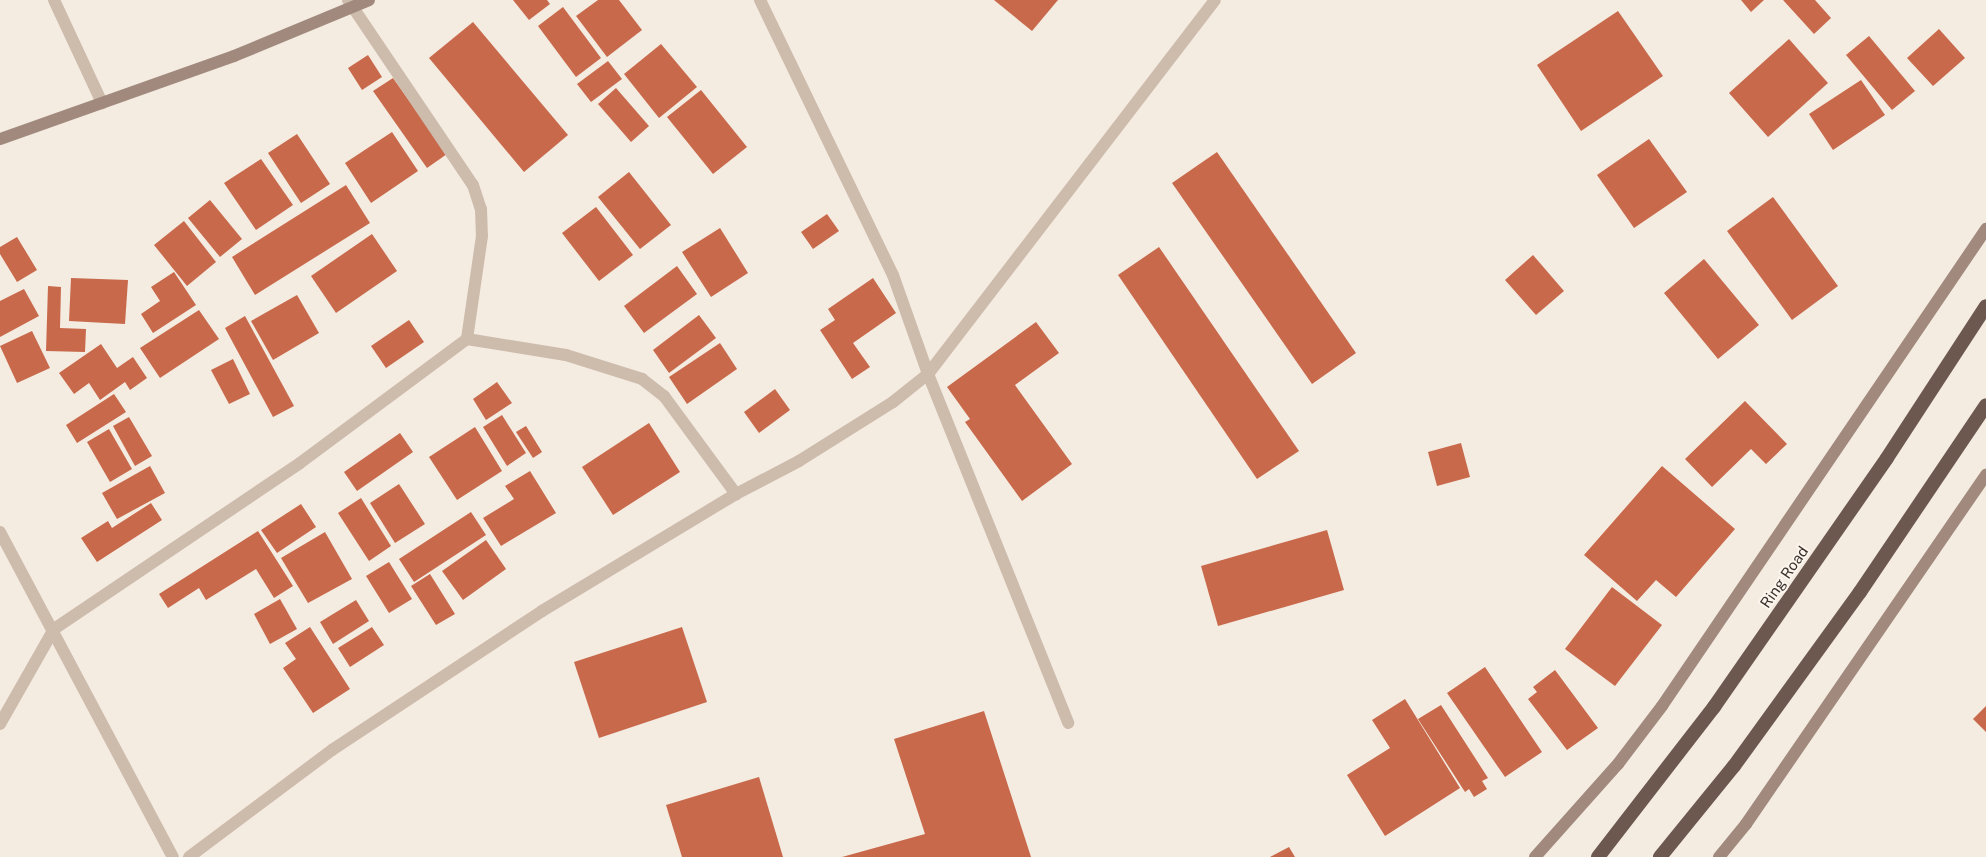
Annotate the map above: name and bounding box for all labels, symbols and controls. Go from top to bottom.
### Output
street label: Ring Road [1756,543,1812,611]

